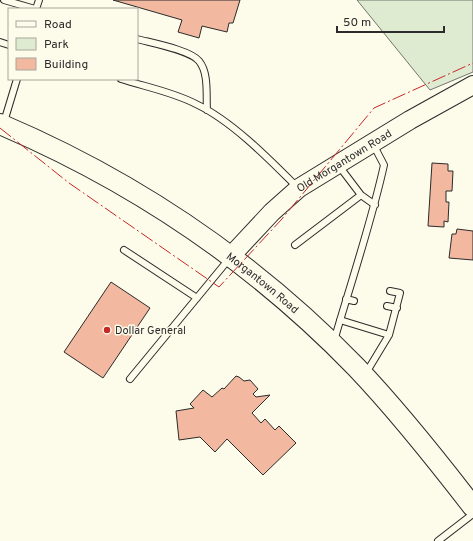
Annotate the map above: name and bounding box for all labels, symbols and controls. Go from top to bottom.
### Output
legend [8,8,138,80]
scale bar [337,8,444,34]
text: 50 m [343,15,371,31]
text: Road [44,17,72,33]
text: Park [44,37,69,53]
text: Building [44,57,88,73]
street label: Old Morgantown Road [294,127,395,196]
street label: Morgantown Road [223,250,301,317]
place label: Dollar General [115,324,186,338]
marker: Dollar General [102,325,112,335]

